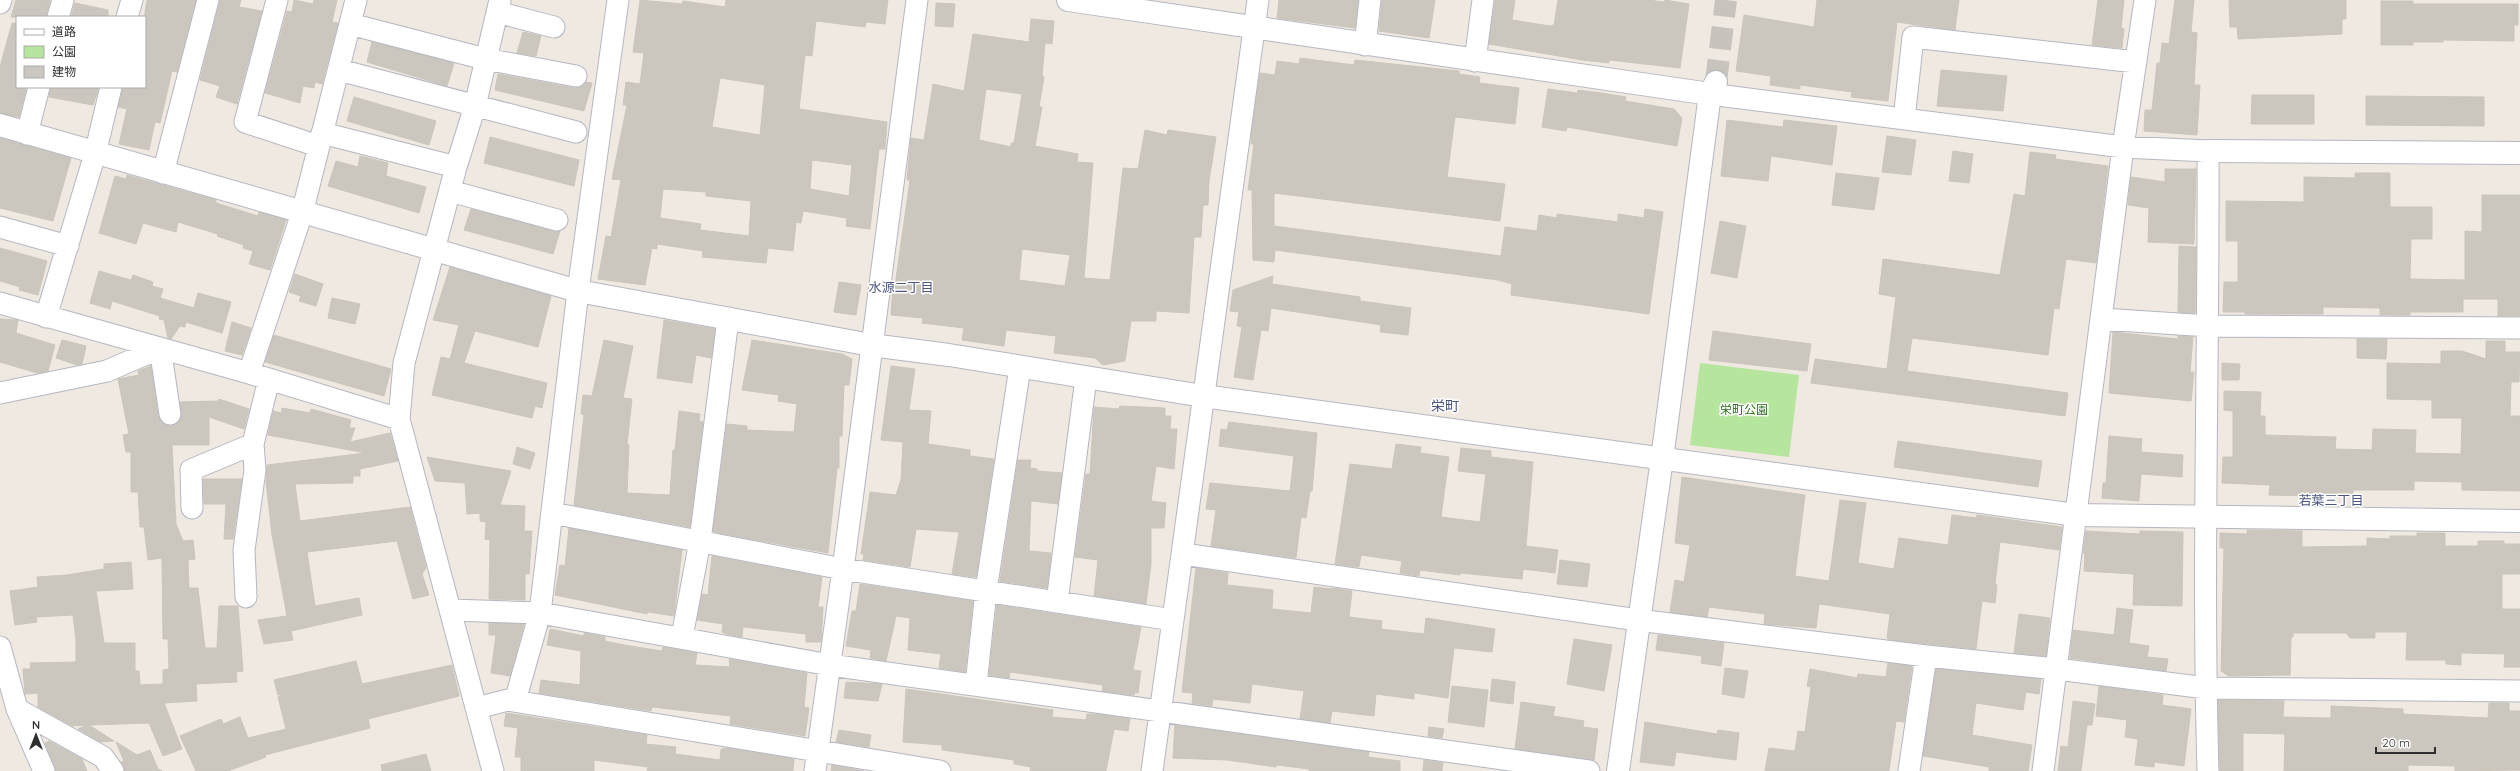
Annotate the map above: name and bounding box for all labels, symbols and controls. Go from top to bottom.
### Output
legend [16,16,146,88]
text: 道路 [52,24,76,39]
text: 公園 [52,44,76,59]
text: 建物 [52,64,76,79]
district label: 水源二丁目 [868,279,934,295]
district label: 栄町 [1431,397,1459,415]
park label: 栄町公園 [1720,402,1768,417]
district label: 若葉三丁目 [2298,492,2364,508]
north arrow [16,715,56,755]
text: N [32,718,40,732]
scale bar [2376,729,2435,755]
text: 20 m [2382,735,2410,750]

